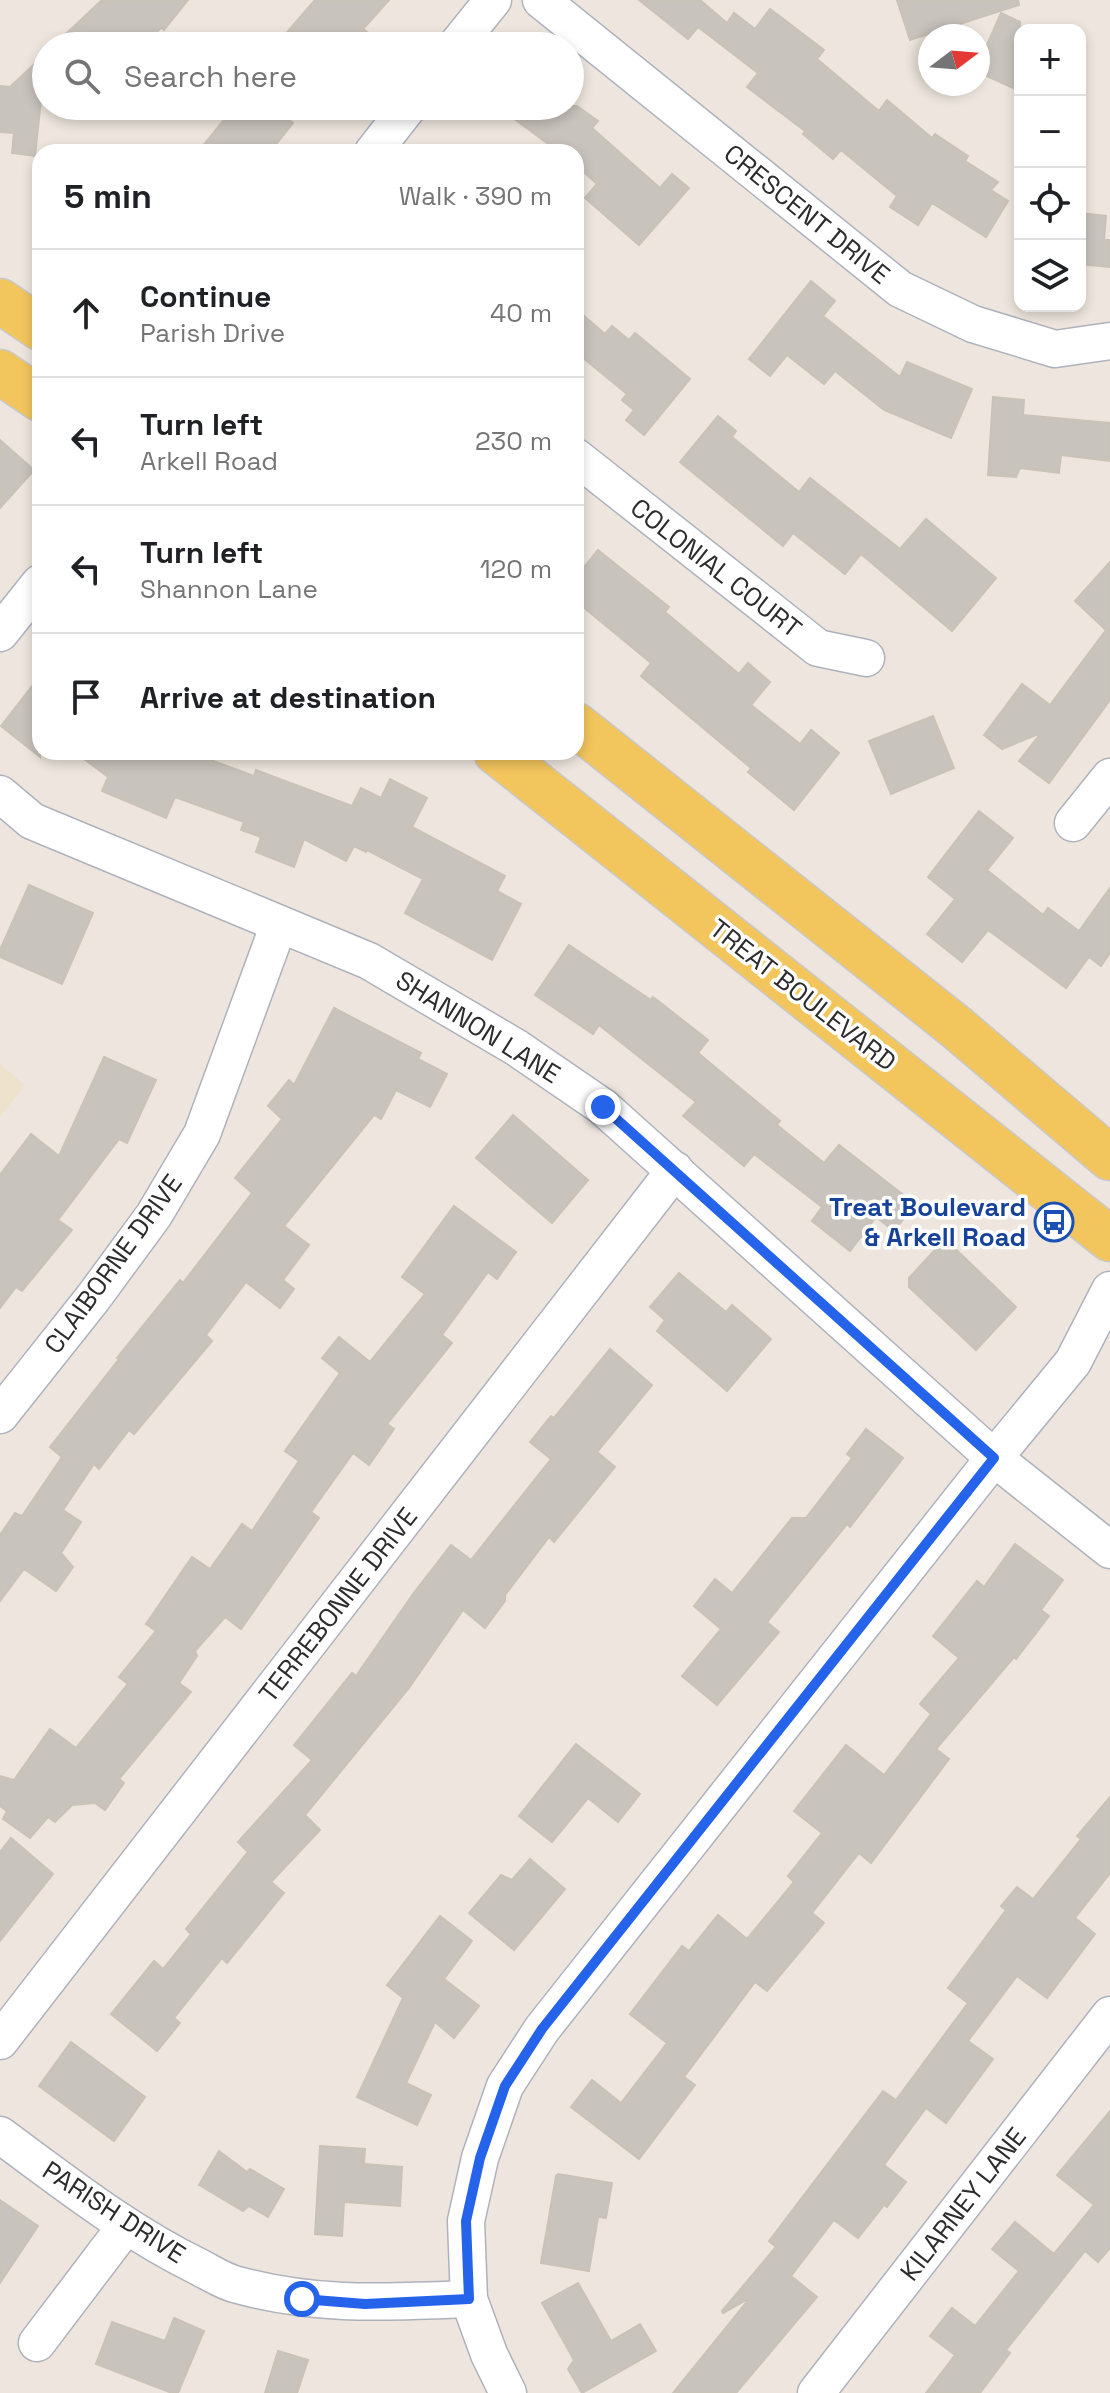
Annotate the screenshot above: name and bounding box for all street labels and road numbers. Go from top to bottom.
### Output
street label: CRESCENT DRIVE [717,137,897,291]
street label: COLONIAL COURT [624,491,808,645]
street label: TREAT BOULEVARD [703,912,903,1078]
street label: SHANNON LANE [389,963,567,1091]
street label: CLAIBORNE DRIVE [36,1167,190,1361]
street label: TERREBONNE DRIVE [251,1501,425,1709]
street label: KILARNEY LANE [892,2120,1034,2288]
street label: PARISH DRIVE [36,2153,192,2271]

